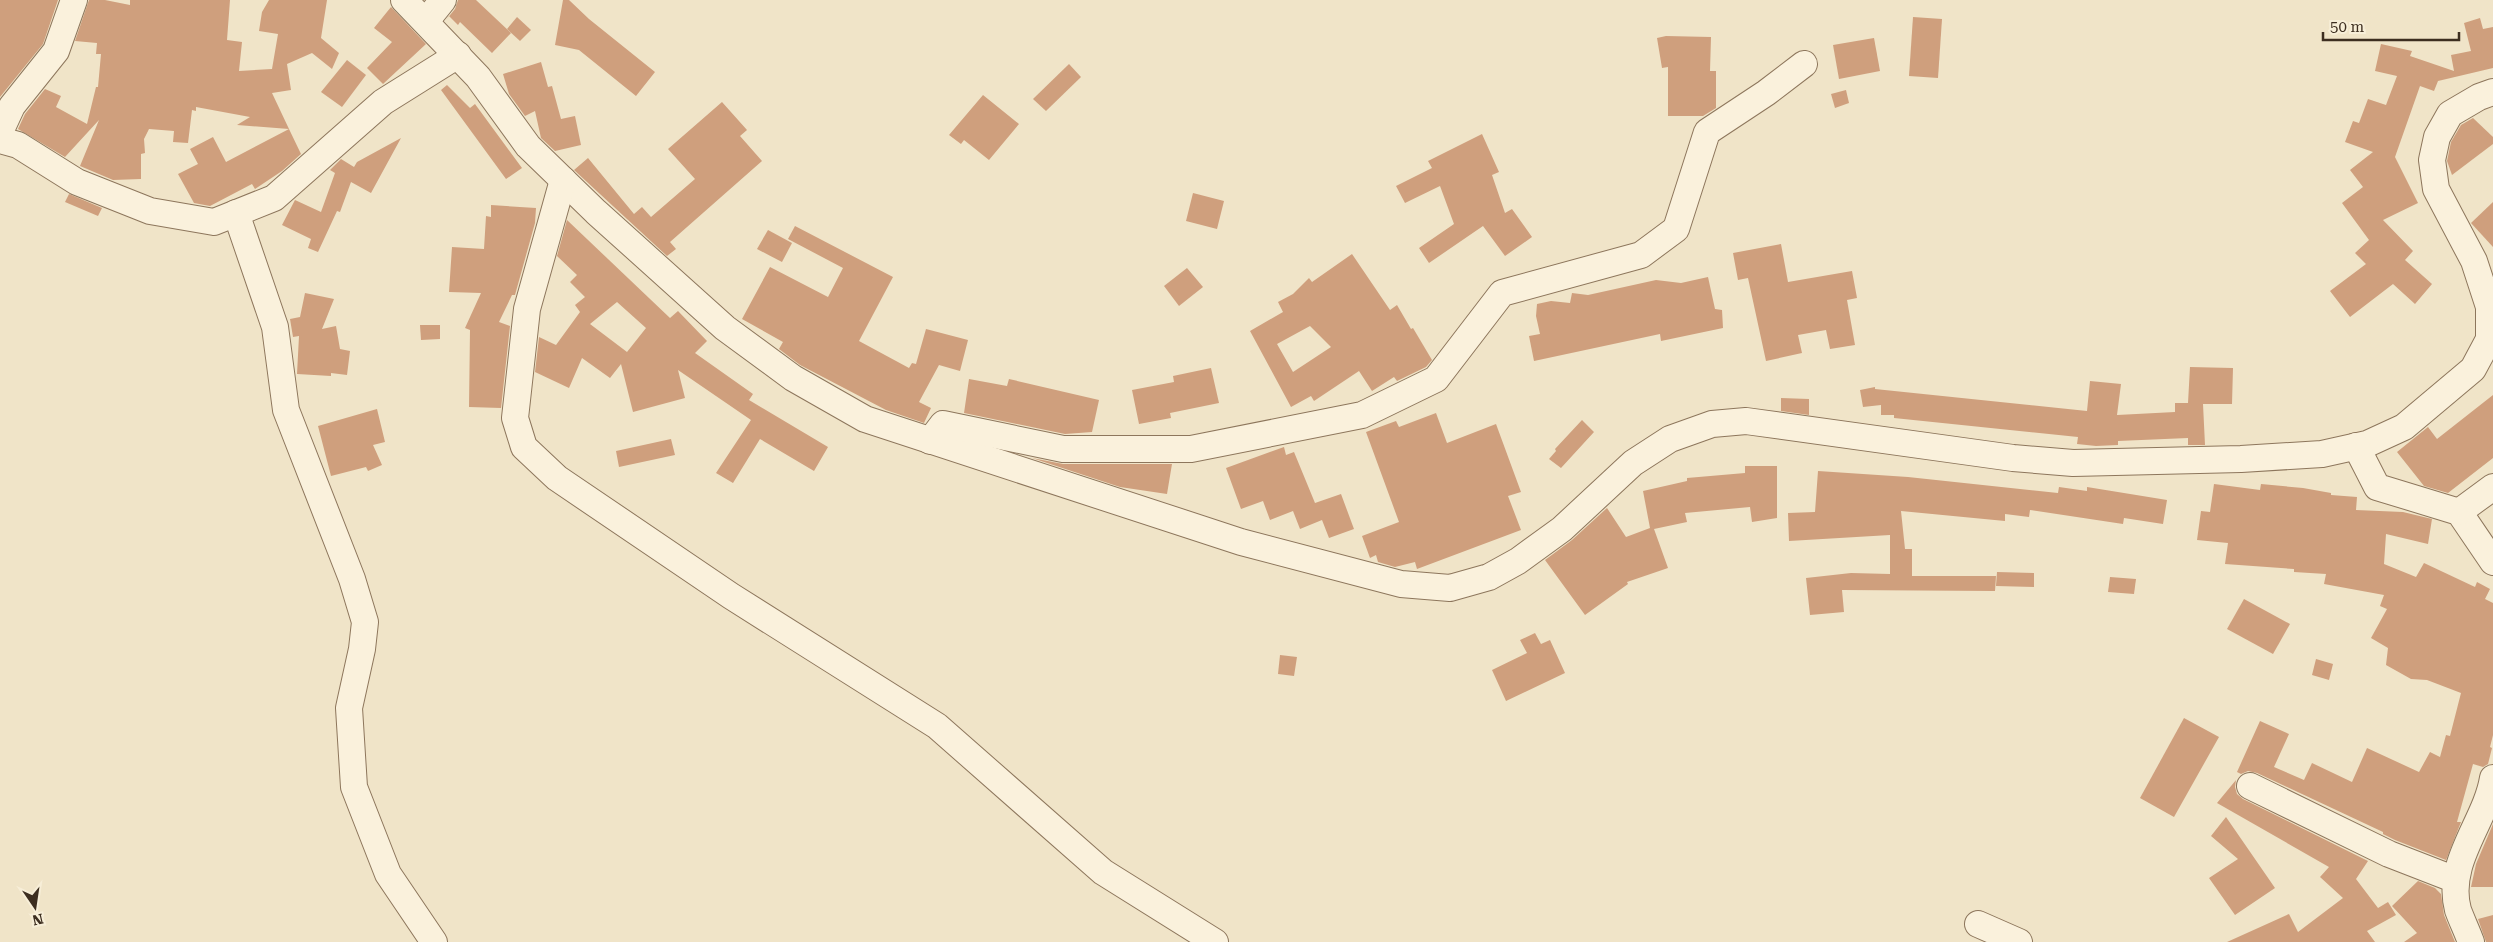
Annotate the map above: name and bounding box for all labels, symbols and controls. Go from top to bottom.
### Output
scale bar [2323,10,2459,42]
text: 50 m [2330,18,2365,36]
north arrow [10,882,60,932]
text: N [31,911,45,929]

